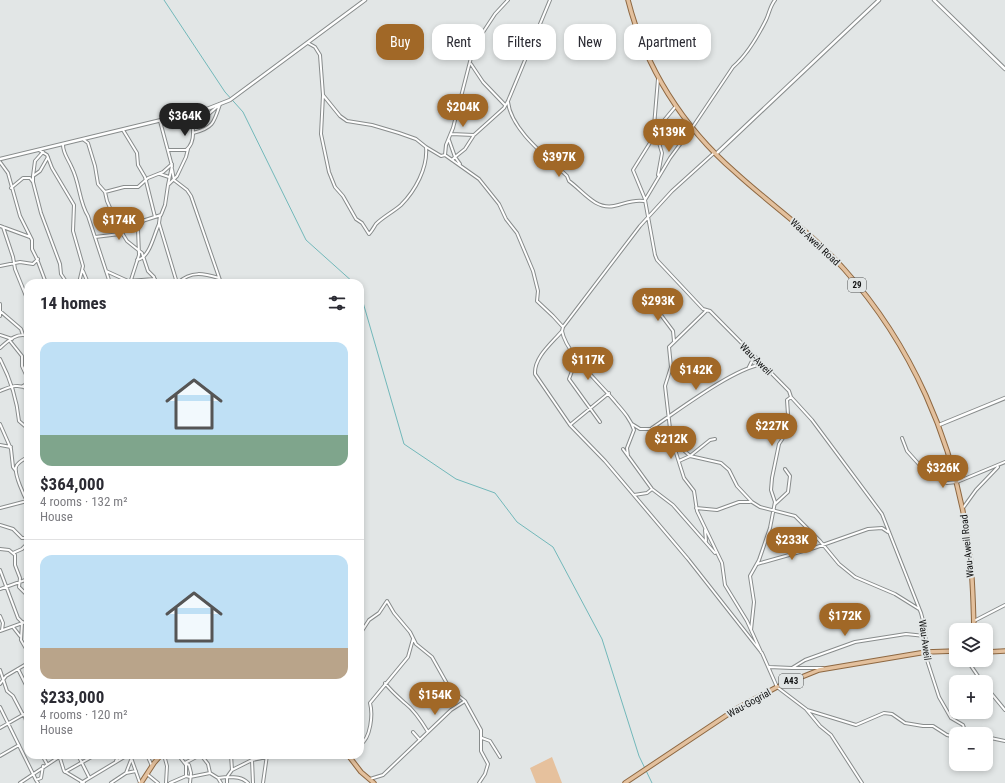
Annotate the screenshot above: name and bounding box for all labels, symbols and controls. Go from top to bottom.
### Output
chip: Buy [376,24,424,60]
chip: Rent [432,24,485,60]
chip: Filters [493,24,556,60]
chip: New [564,24,616,60]
chip: Apartment [624,24,711,60]
pin: $204K [435,94,491,128]
text: $204K [446,99,480,114]
pin: $364K [157,103,213,137]
text: $364K [168,108,202,123]
pin: $139K [641,119,697,153]
text: $139K [652,124,686,139]
pin: $397K [531,144,587,178]
text: $397K [542,149,576,164]
pin: $174K [91,207,147,241]
text: $174K [102,212,136,227]
street label: Wau-Aweil Road [788,216,842,268]
road number: 29 [848,278,866,292]
pin: $293K [630,288,686,322]
icon: filters [326,292,348,314]
text: 14 homes [40,293,106,313]
text: $293K [641,293,675,308]
street label: Wau-Aweil [738,341,774,377]
pin: $117K [560,347,616,381]
text: $117K [571,352,605,367]
pin: $142K [668,357,724,391]
text: $142K [679,362,713,377]
icon: home [158,368,230,440]
pin: $227K [744,413,800,447]
text: $227K [755,418,789,433]
pin: $212K [643,426,699,460]
text: $212K [654,431,688,446]
pin: $326K [915,455,971,489]
text: $326K [926,460,960,475]
text: $364,000 [40,474,104,494]
text: 4 rooms · 132 m² [40,494,127,509]
text: House [40,509,73,524]
street label: Wau-Aweil Road [958,514,976,578]
pin: $233K [764,527,820,561]
text: $233K [775,532,809,547]
icon: home [158,581,230,653]
pin: $172K [817,603,873,637]
text: $172K [828,608,862,623]
street label: Wau-Aweil [917,619,933,661]
map controls [949,623,993,771]
button: layers [949,623,993,667]
road number: A43 [779,674,803,688]
button: + [949,675,993,719]
pin: $154K [407,682,463,716]
text: $233,000 [40,687,104,707]
text: $154K [418,687,452,702]
street label: Wau-Gogrial [725,687,773,719]
text: 4 rooms · 120 m² [40,707,127,722]
text: House [40,722,73,737]
button: − [949,727,993,771]

